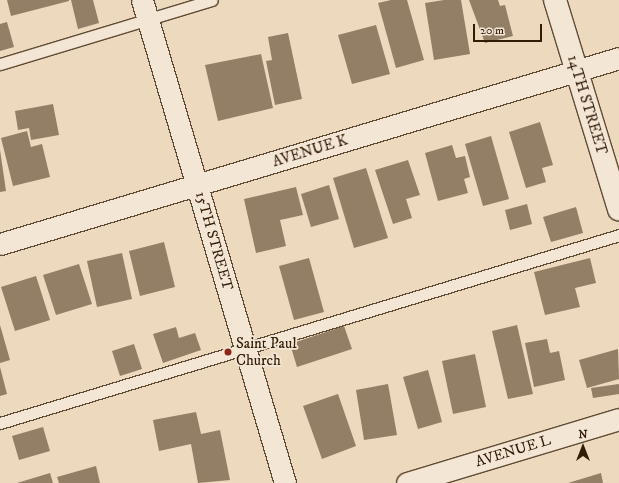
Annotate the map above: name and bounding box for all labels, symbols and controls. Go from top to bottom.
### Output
scale bar [475,16,544,42]
text: 20 m [480,23,504,38]
street label: 14TH STREET [563,53,611,157]
street label: AVENUE K [270,131,350,171]
street label: 15TH STREET [191,190,237,292]
place label: Saint Paul Church [236,334,297,369]
marker: Saint Paul Church [223,347,233,357]
north arrow [563,427,603,467]
text: N [578,428,588,442]
street label: AVENUE L [473,431,553,471]

